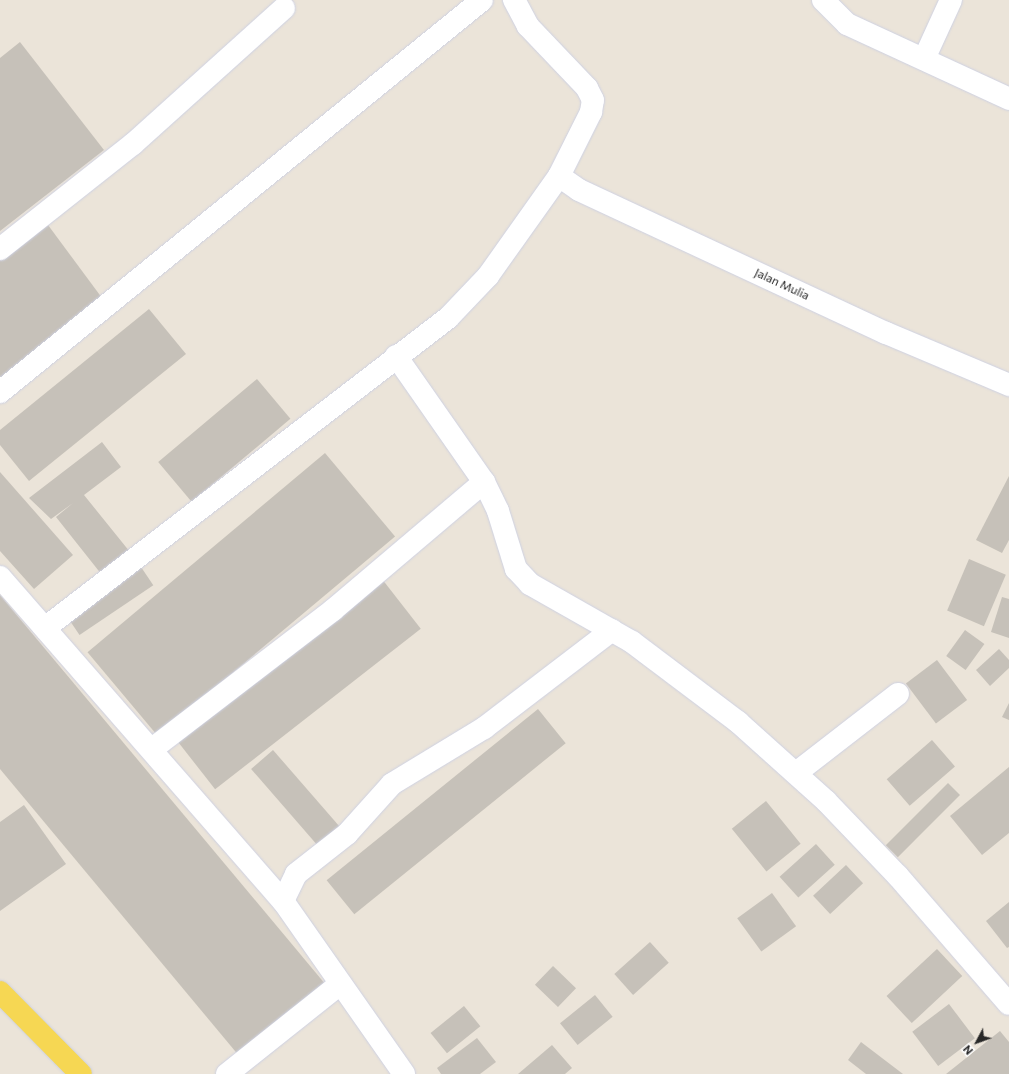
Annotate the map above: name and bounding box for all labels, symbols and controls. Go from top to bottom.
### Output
street label: Jalan Mulia [752,265,812,303]
north arrow [957,1022,997,1062]
text: N [960,1043,975,1058]

